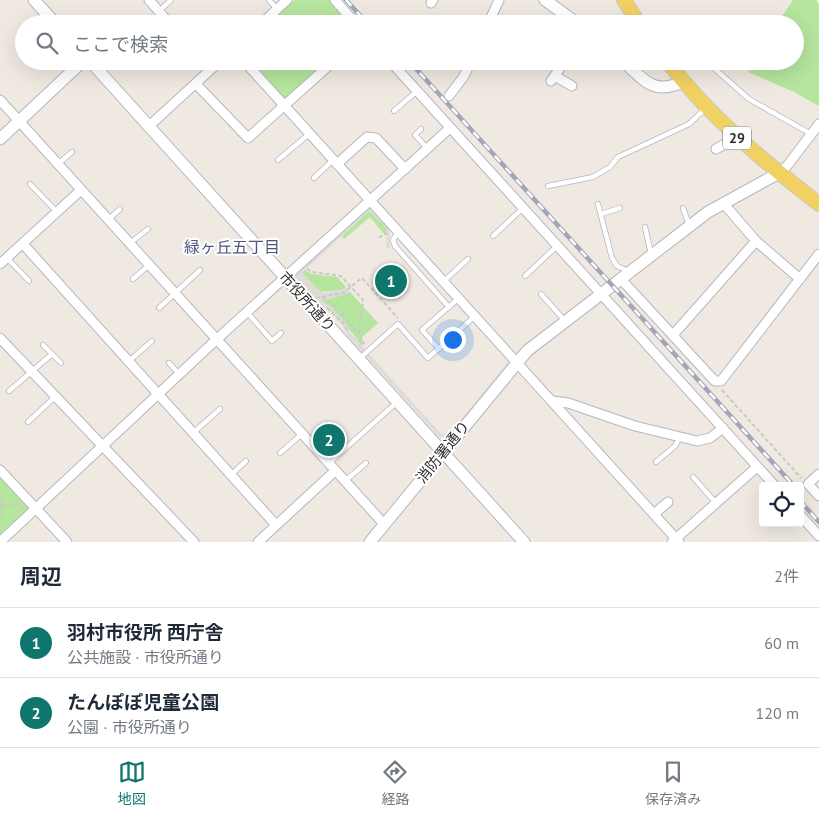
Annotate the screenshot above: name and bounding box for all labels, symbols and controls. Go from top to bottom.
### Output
search box [15,15,804,70]
icon: search [33,29,61,57]
text: ここで検索 [73,32,168,56]
road number: 29 [723,126,751,150]
district label: 緑ヶ丘五丁目 [184,237,280,257]
pin: 1 [375,262,407,300]
street label: 市役所通り [275,267,340,336]
your location [440,327,466,353]
street label: 消防署通り [412,417,474,487]
pin: 2 [313,421,345,459]
map controls [759,482,804,527]
button: locate [759,482,804,527]
text: 周辺 [20,563,62,590]
text: 2件 [774,566,799,586]
text: 羽村市役所 西庁舎 [67,620,224,644]
text: 1 [31,633,41,653]
text: 60 m [764,633,799,653]
text: 公共施設 · 市役所通り [67,647,224,667]
text: たんぽぽ児童公園 [67,690,219,714]
text: 2 [31,703,41,723]
text: 120 m [756,703,799,723]
text: 公園 · 市役所通り [67,717,192,737]
tab: 地図 [118,758,146,808]
tab: 経路 [381,758,409,808]
tab: 保存済み [645,758,701,808]

